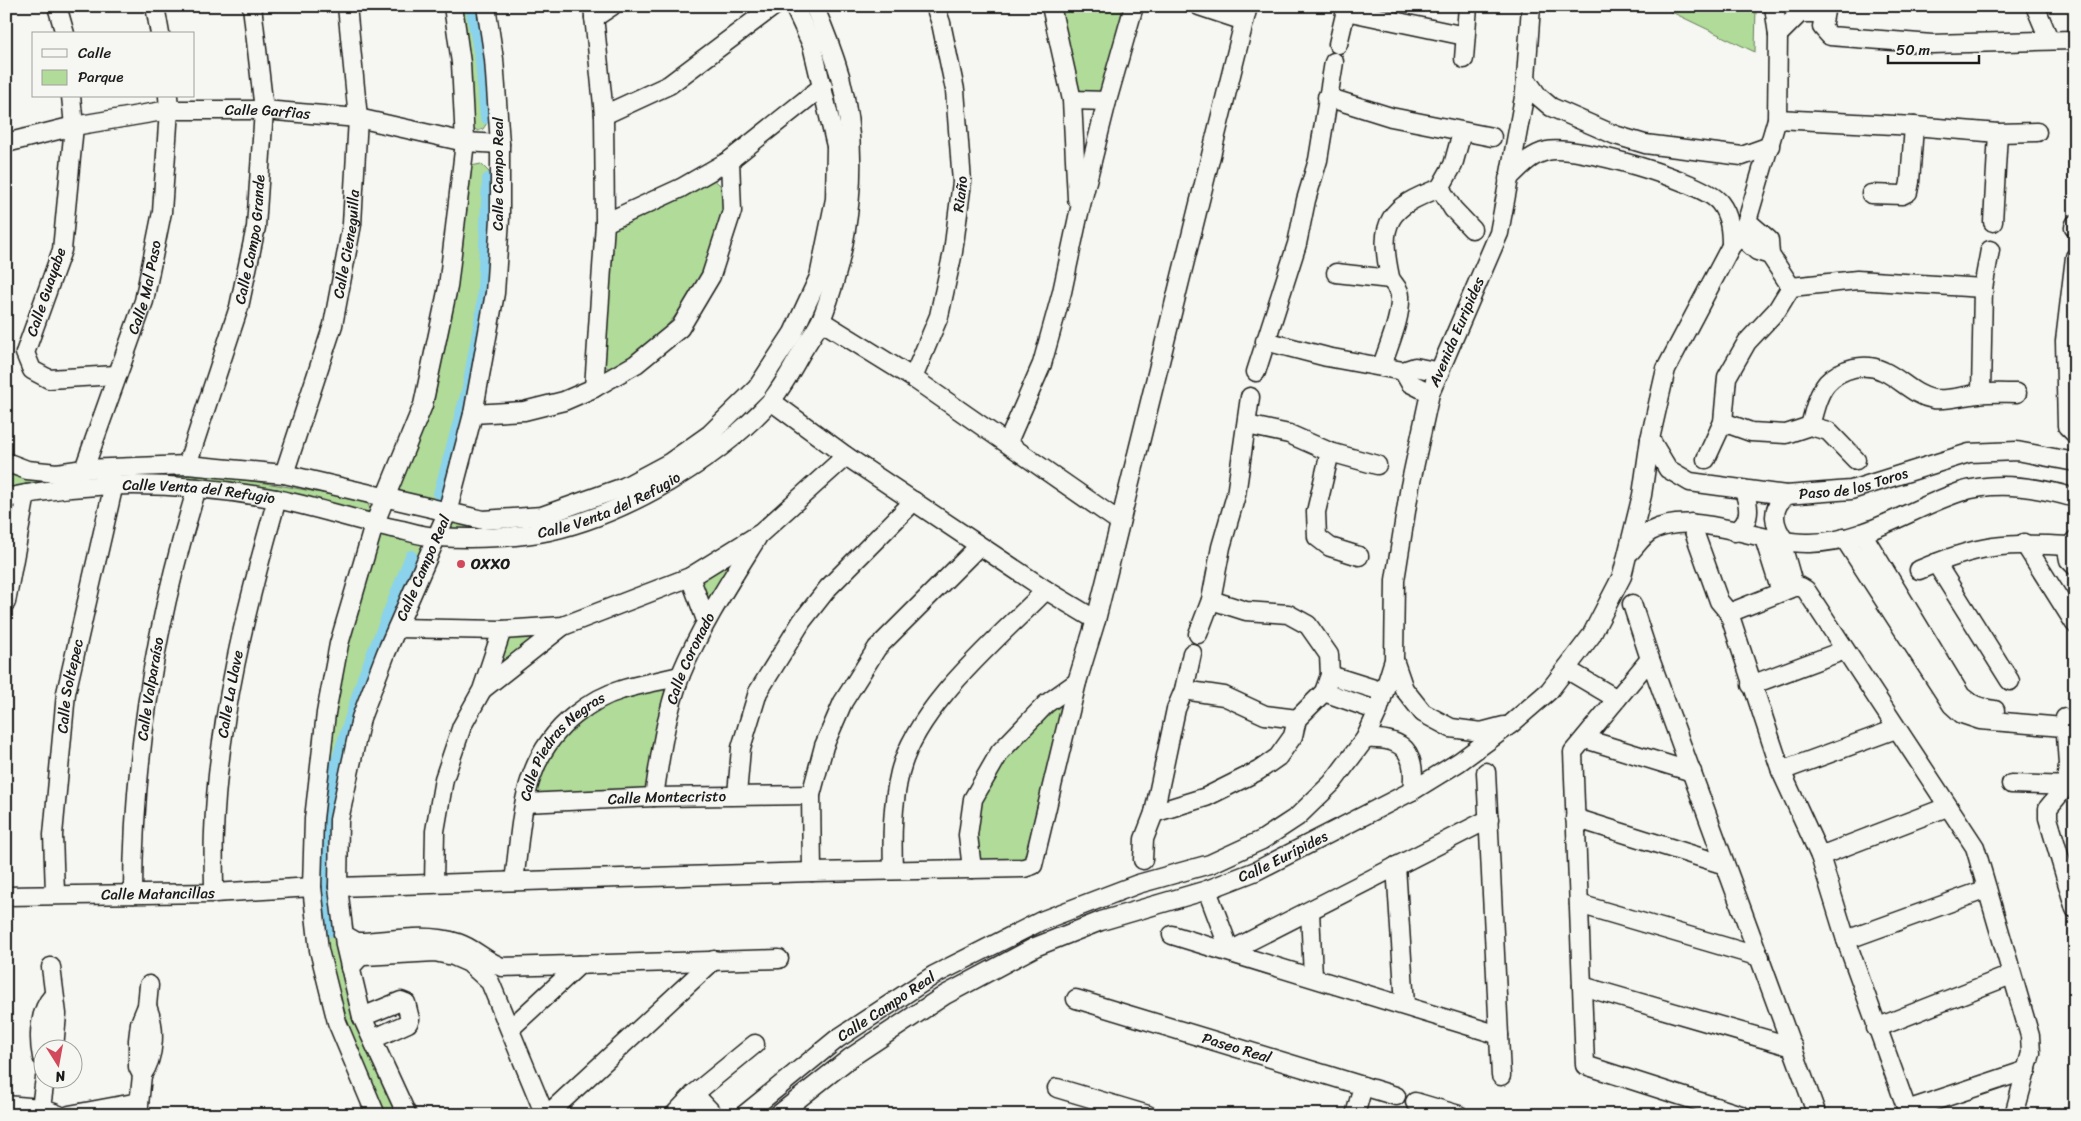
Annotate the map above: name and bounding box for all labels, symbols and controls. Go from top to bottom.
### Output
legend [32,32,195,98]
scale bar [1888,32,1980,64]
text: 50 m [1896,37,1931,63]
text: Calle [78,40,111,66]
text: Parque [78,64,123,90]
street label: Calle Garfias [225,97,311,127]
street label: Calle Campo Real [485,117,511,231]
street label: Calle Campo Grande [227,174,273,307]
street label: Riaño [945,175,975,214]
street label: Calle Cieneguilla [325,188,367,301]
street label: Calle Mal Paso [120,238,169,338]
street label: Calle Guayabe [19,244,73,340]
street label: Avenida Euripides [1421,273,1492,392]
street label: Paso de los Toros [1798,460,1912,507]
street label: Calle Venta del Refugio [535,464,686,546]
street label: Calle Venta del Refugio [122,472,278,512]
street label: Calle Campo Real [388,510,458,625]
place label: OXXO [470,551,511,577]
marker: OXXO [455,558,467,570]
street label: Calle Coronado [659,607,722,708]
street label: Calle Valparaíso [129,634,172,742]
street label: Calle Soltepec [49,636,91,734]
street label: Calle La Llave [210,647,251,740]
street label: Calle Piedras Negras [512,685,610,804]
street label: Calle Montecristo [607,783,727,812]
street label: Calle Eurípides [1234,823,1333,890]
street label: Calle Matancillas [101,880,215,908]
street label: Calle Campo Real [832,964,941,1049]
street label: Paseo Real [1199,1025,1275,1071]
north arrow [32,1038,82,1088]
text: N [53,1063,69,1090]

